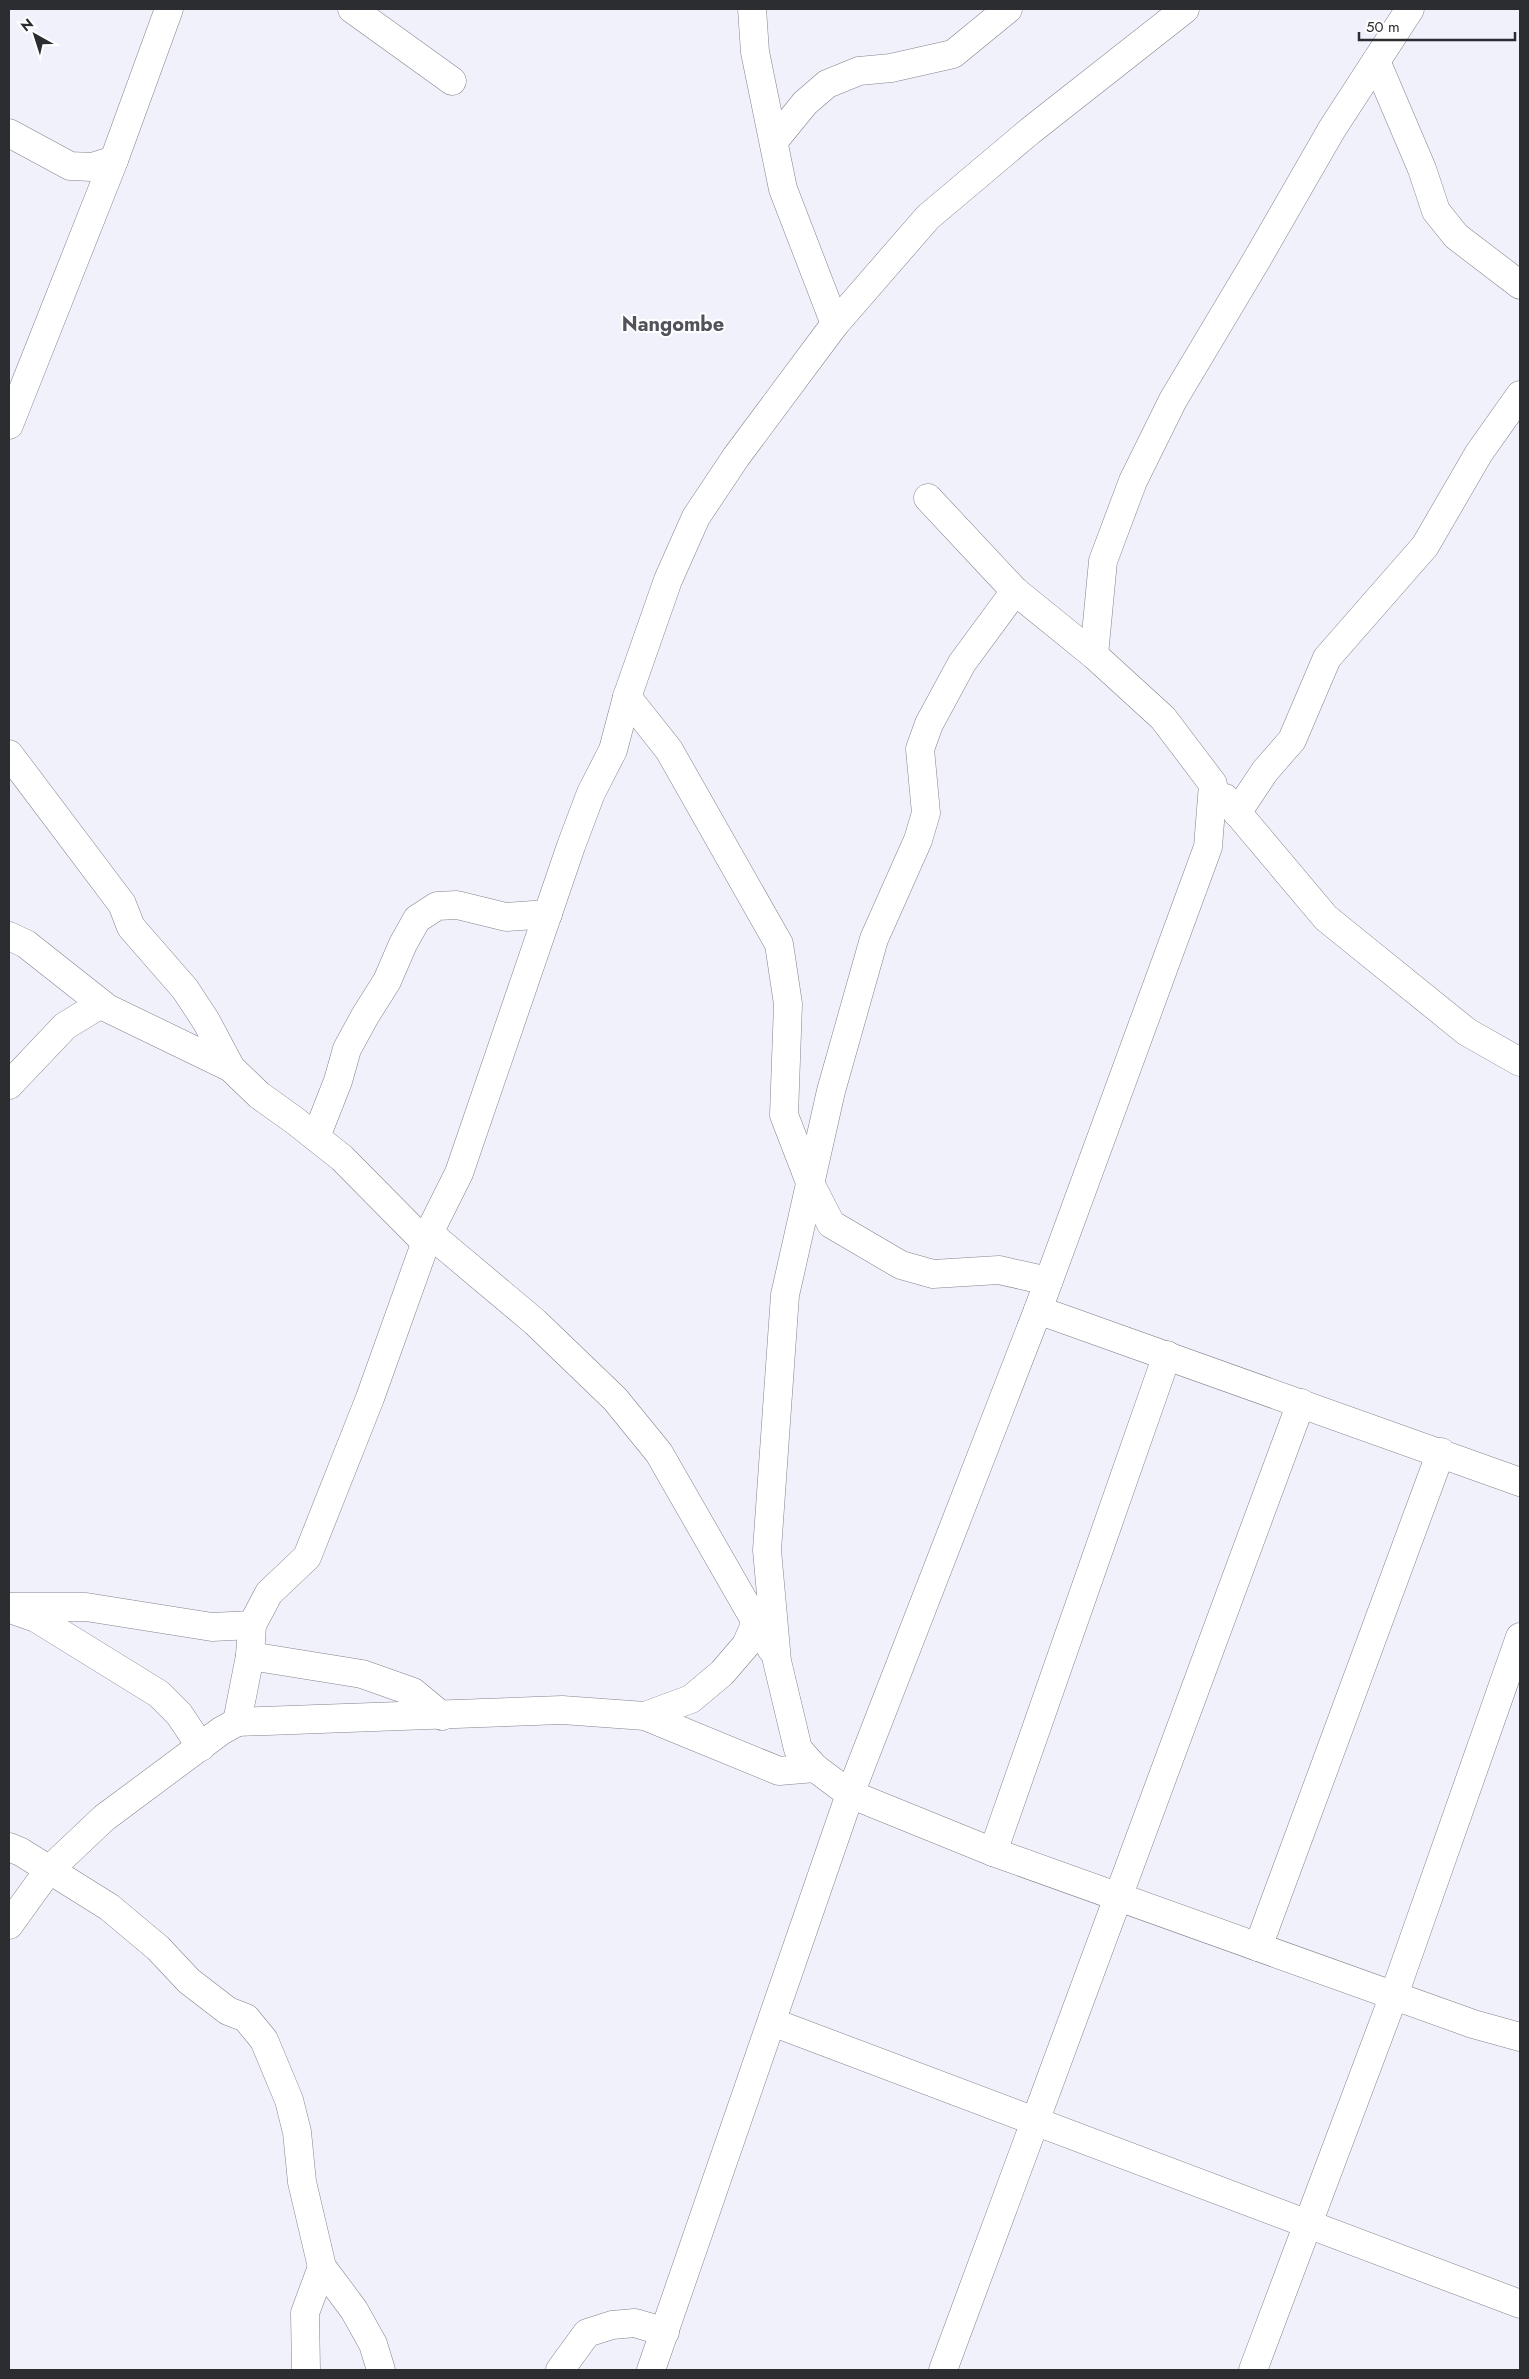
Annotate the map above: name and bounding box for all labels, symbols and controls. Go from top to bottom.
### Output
north arrow [10,10,60,60]
scale bar [1359,10,1515,42]
text: N [16,14,37,36]
text: 50 m [1366,16,1400,38]
district label: Nangombe [622,310,724,339]

